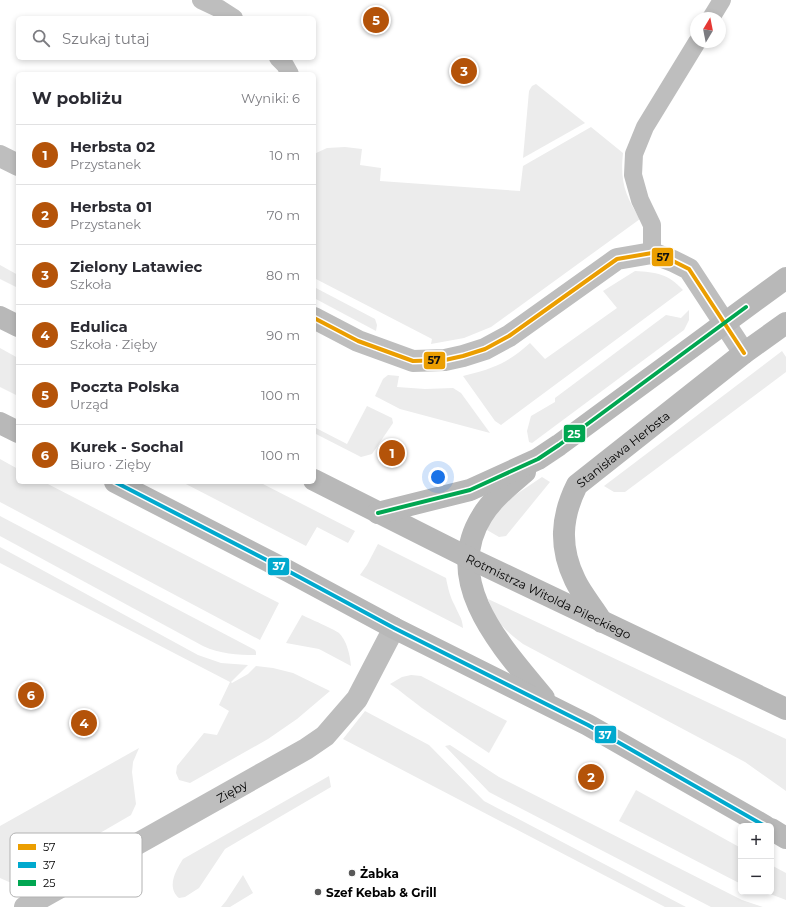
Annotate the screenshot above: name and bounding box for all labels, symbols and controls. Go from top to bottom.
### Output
pin: 5 [363,5,389,35]
north arrow [690,12,726,48]
search box [16,16,316,60]
icon: search [30,27,52,49]
text: Szukaj tutaj [62,29,150,48]
pin: 3 [451,56,477,86]
text: W pobliżu [32,88,122,108]
text: Wyniki: 6 [241,90,300,106]
text: Herbsta 02 [70,137,155,156]
text: 1 [42,147,48,163]
text: 10 m [270,147,300,163]
text: Przystanek [70,156,141,172]
text: Herbsta 01 [70,197,152,216]
text: 2 [41,207,49,223]
text: 70 m [267,207,300,223]
text: Przystanek [70,216,141,232]
line badge: 57 [651,247,674,267]
text: 57 [656,250,670,264]
text: Zielony Latawiec [70,257,202,276]
text: 3 [41,267,49,283]
text: 80 m [266,267,300,283]
text: Szkoła [70,276,112,292]
text: Edulica [70,317,128,336]
text: 4 [41,327,49,343]
text: 90 m [266,327,300,343]
text: Szkoła · Zięby [70,336,157,352]
line badge: 57 [423,351,446,370]
text: 57 [427,353,441,367]
text: Poczta Polska [70,377,179,396]
text: 5 [41,387,49,403]
text: 100 m [261,387,300,403]
text: Urząd [70,396,109,412]
street label: Stanisława Herbsta [573,407,672,490]
line badge: 25 [563,424,586,443]
text: 25 [567,427,581,441]
text: Kurek - Sochal [70,437,183,456]
pin: 1 [379,438,405,468]
text: 6 [41,447,49,463]
text: 100 m [261,447,300,463]
text: Biuro · Zięby [70,456,151,472]
your location [428,467,448,487]
street label: Rotmistrza Witolda Pileckiego [464,550,634,642]
line badge: 37 [267,557,290,576]
text: 37 [271,559,286,573]
pin: 6 [18,680,44,710]
pin: 4 [71,708,97,738]
line badge: 37 [594,725,617,744]
text: 37 [597,728,612,742]
pin: 2 [578,762,604,792]
street label: Zięby [214,776,250,805]
map controls [738,823,774,895]
button: + [738,823,774,859]
legend [10,833,142,897]
text: 57 [43,840,56,854]
text: 37 [43,858,56,872]
button: − [738,859,774,895]
place label: Żabka [360,866,399,881]
marker: Żabka [347,868,357,878]
text: 25 [43,876,55,890]
place label: Szef Kebab & Grill [326,885,437,900]
marker: Szef Kebab & Grill [313,887,323,897]

